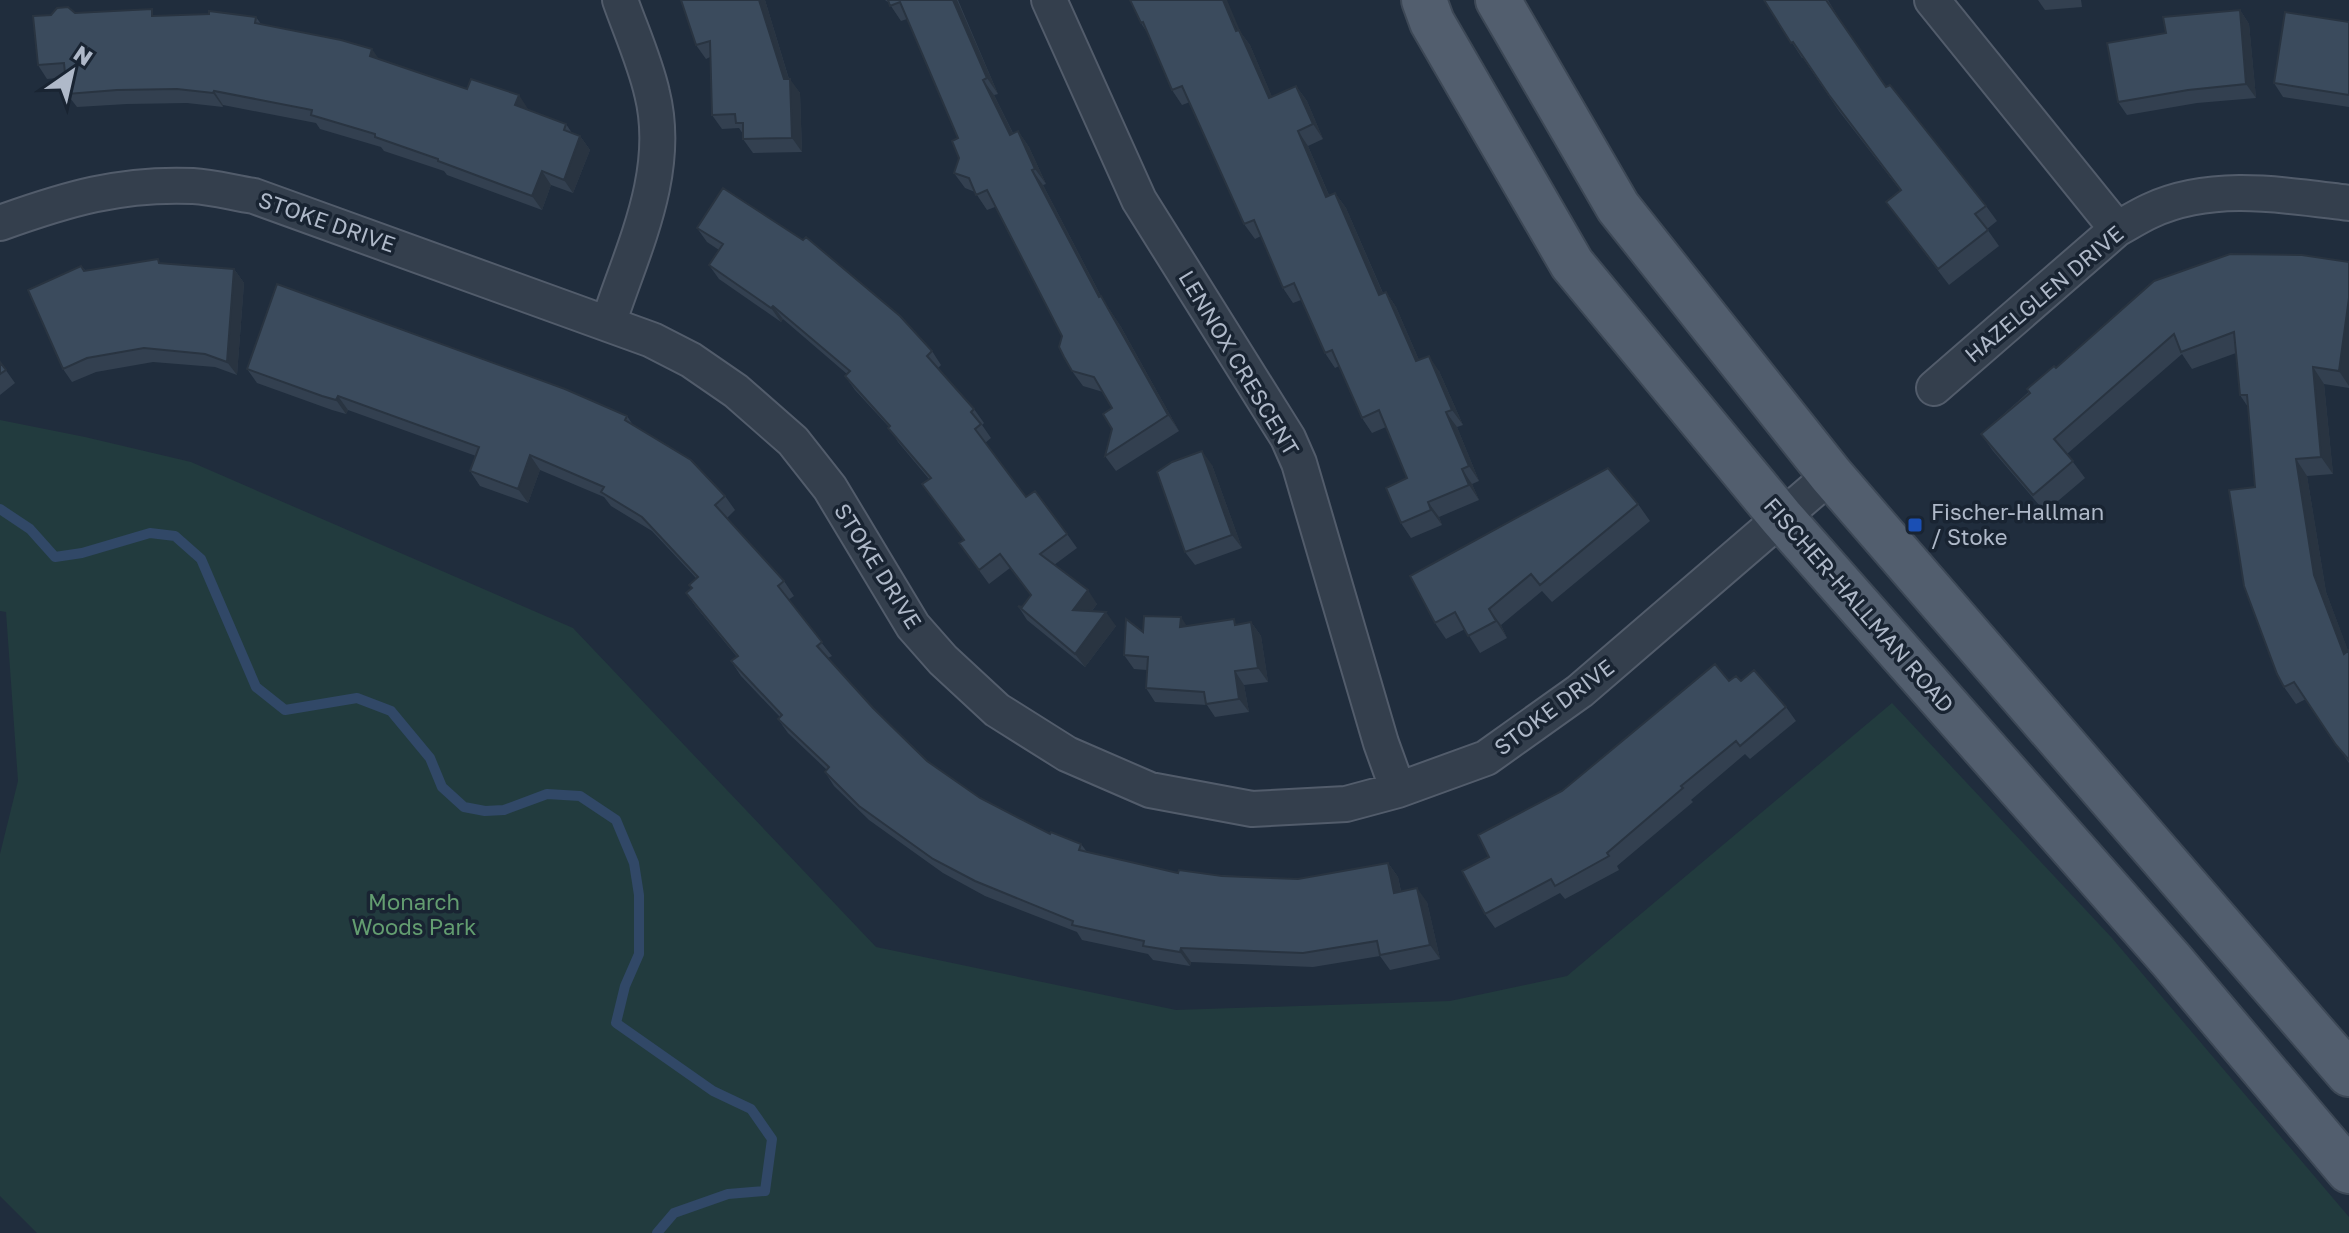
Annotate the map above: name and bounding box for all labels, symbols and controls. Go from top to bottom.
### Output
north arrow [32,32,112,112]
text: N [69,39,98,71]
street label: STOKE DRIVE [255,186,399,258]
street label: HAZELGLEN DRIVE [1959,219,2129,368]
street label: LENNOX CRESCENT [1173,265,1306,461]
street label: FISCHER-HALLMAN ROAD [1759,492,1960,718]
street label: STOKE DRIVE [829,498,928,633]
place label: Fischer-Hallman / Stoke [1931,498,2104,550]
marker: Fischer-Hallman / Stoke [1906,516,1924,534]
street label: STOKE DRIVE [1489,653,1619,760]
park label: Monarch Woods Park [352,888,476,940]

